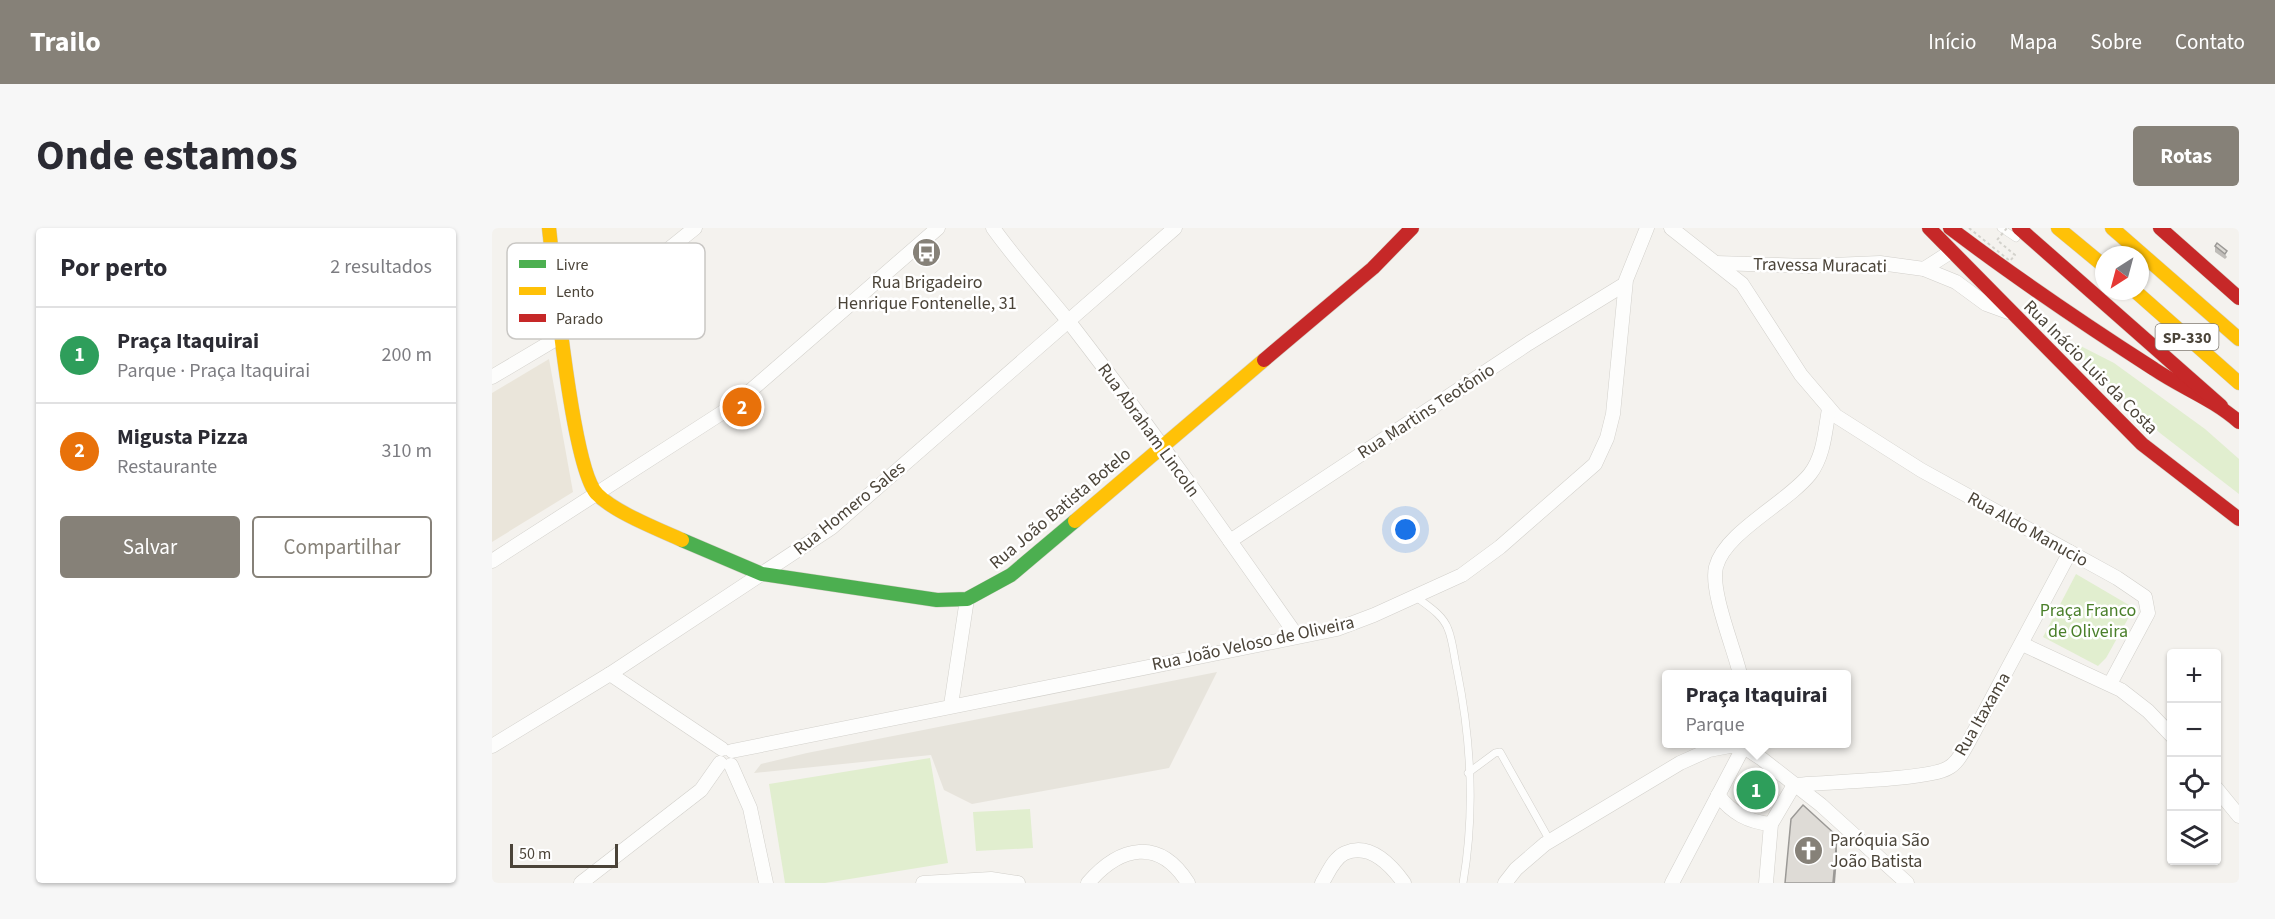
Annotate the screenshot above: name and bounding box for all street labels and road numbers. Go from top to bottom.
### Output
street label: Travessa Muracati [1753,252,1887,279]
street label: Rua Inácio Luis da Costa [2018,295,2163,440]
road number: SP-330 [2156,324,2218,350]
street label: Rua Abraham Lincoln [1092,358,1206,502]
street label: Rua Martins Teotônio [1353,358,1500,465]
street label: Rua João Batista Botelo [984,442,1136,575]
street label: Rua Homero Sales [788,455,911,561]
street label: Rua Aldo Manucio [1963,486,2093,573]
street label: Rua João Veloso de Oliveira [1150,610,1357,677]
street label: Rua Itaxama [1948,668,2017,761]

